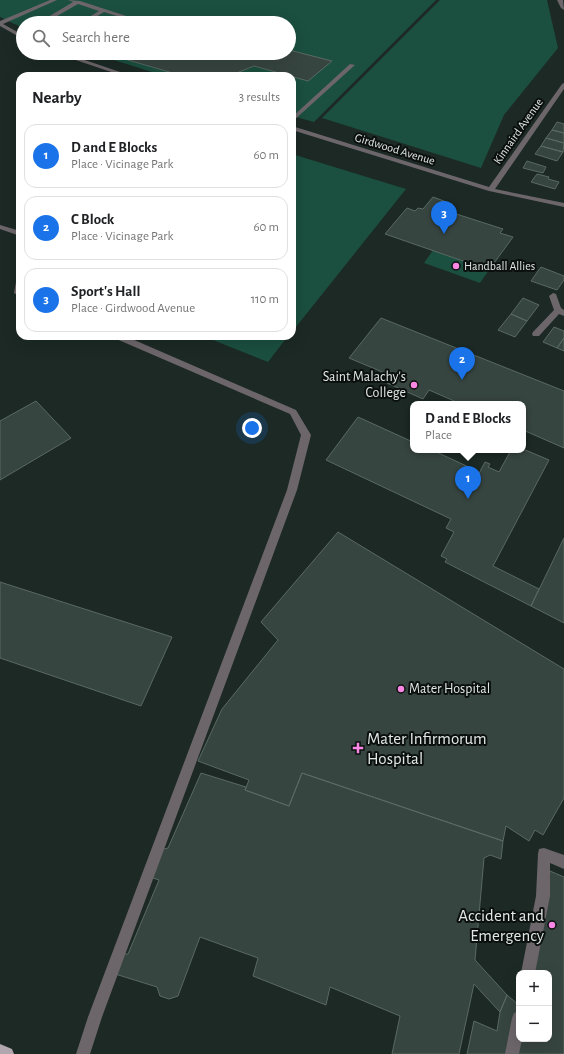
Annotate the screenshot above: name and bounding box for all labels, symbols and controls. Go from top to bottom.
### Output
search box [16,16,296,60]
icon: search [30,27,52,49]
text: Search here [62,30,130,45]
text: Nearby [32,89,82,106]
text: 3 results [239,91,280,104]
street label: Kinnaird Avenue [491,96,545,166]
street label: Girdwood Avenue [354,131,436,167]
text: D and E Blocks [71,140,157,155]
text: 1 [44,149,48,162]
text: 60 m [253,149,279,162]
text: Place · Vicinage Park [71,158,173,171]
pin: 3 [431,201,457,234]
text: C Block [71,212,114,227]
text: 2 [43,221,49,234]
text: 60 m [253,221,279,234]
text: Place · Vicinage Park [71,230,173,243]
place label: Handball Allies [464,260,535,272]
marker: Handball Allies [451,261,461,271]
text: Sport's Hall [71,284,140,299]
text: 3 [43,293,49,306]
text: 110 m [251,293,279,306]
text: Place · Girdwood Avenue [71,302,195,315]
pin: 2 [449,347,475,380]
place label: Saint Malachy's College [323,370,406,400]
marker: Saint Malachy's College [409,380,419,390]
popup [410,401,526,453]
text: D and E Blocks [425,411,511,426]
your location [242,418,262,438]
text: Place [425,429,452,442]
pin: 1 [455,466,481,499]
place label: Mater Hospital [409,682,490,696]
marker: Mater Hospital [396,684,406,694]
place label: Mater Infirmorum Hospital [367,730,487,767]
marker: Mater Infirmorum Hospital [352,742,364,754]
place label: Accident and Emergency [458,907,545,945]
marker: Accident and Emergency [547,920,557,930]
map controls [516,970,552,1042]
button: + [516,970,552,1006]
button: − [516,1006,552,1042]

